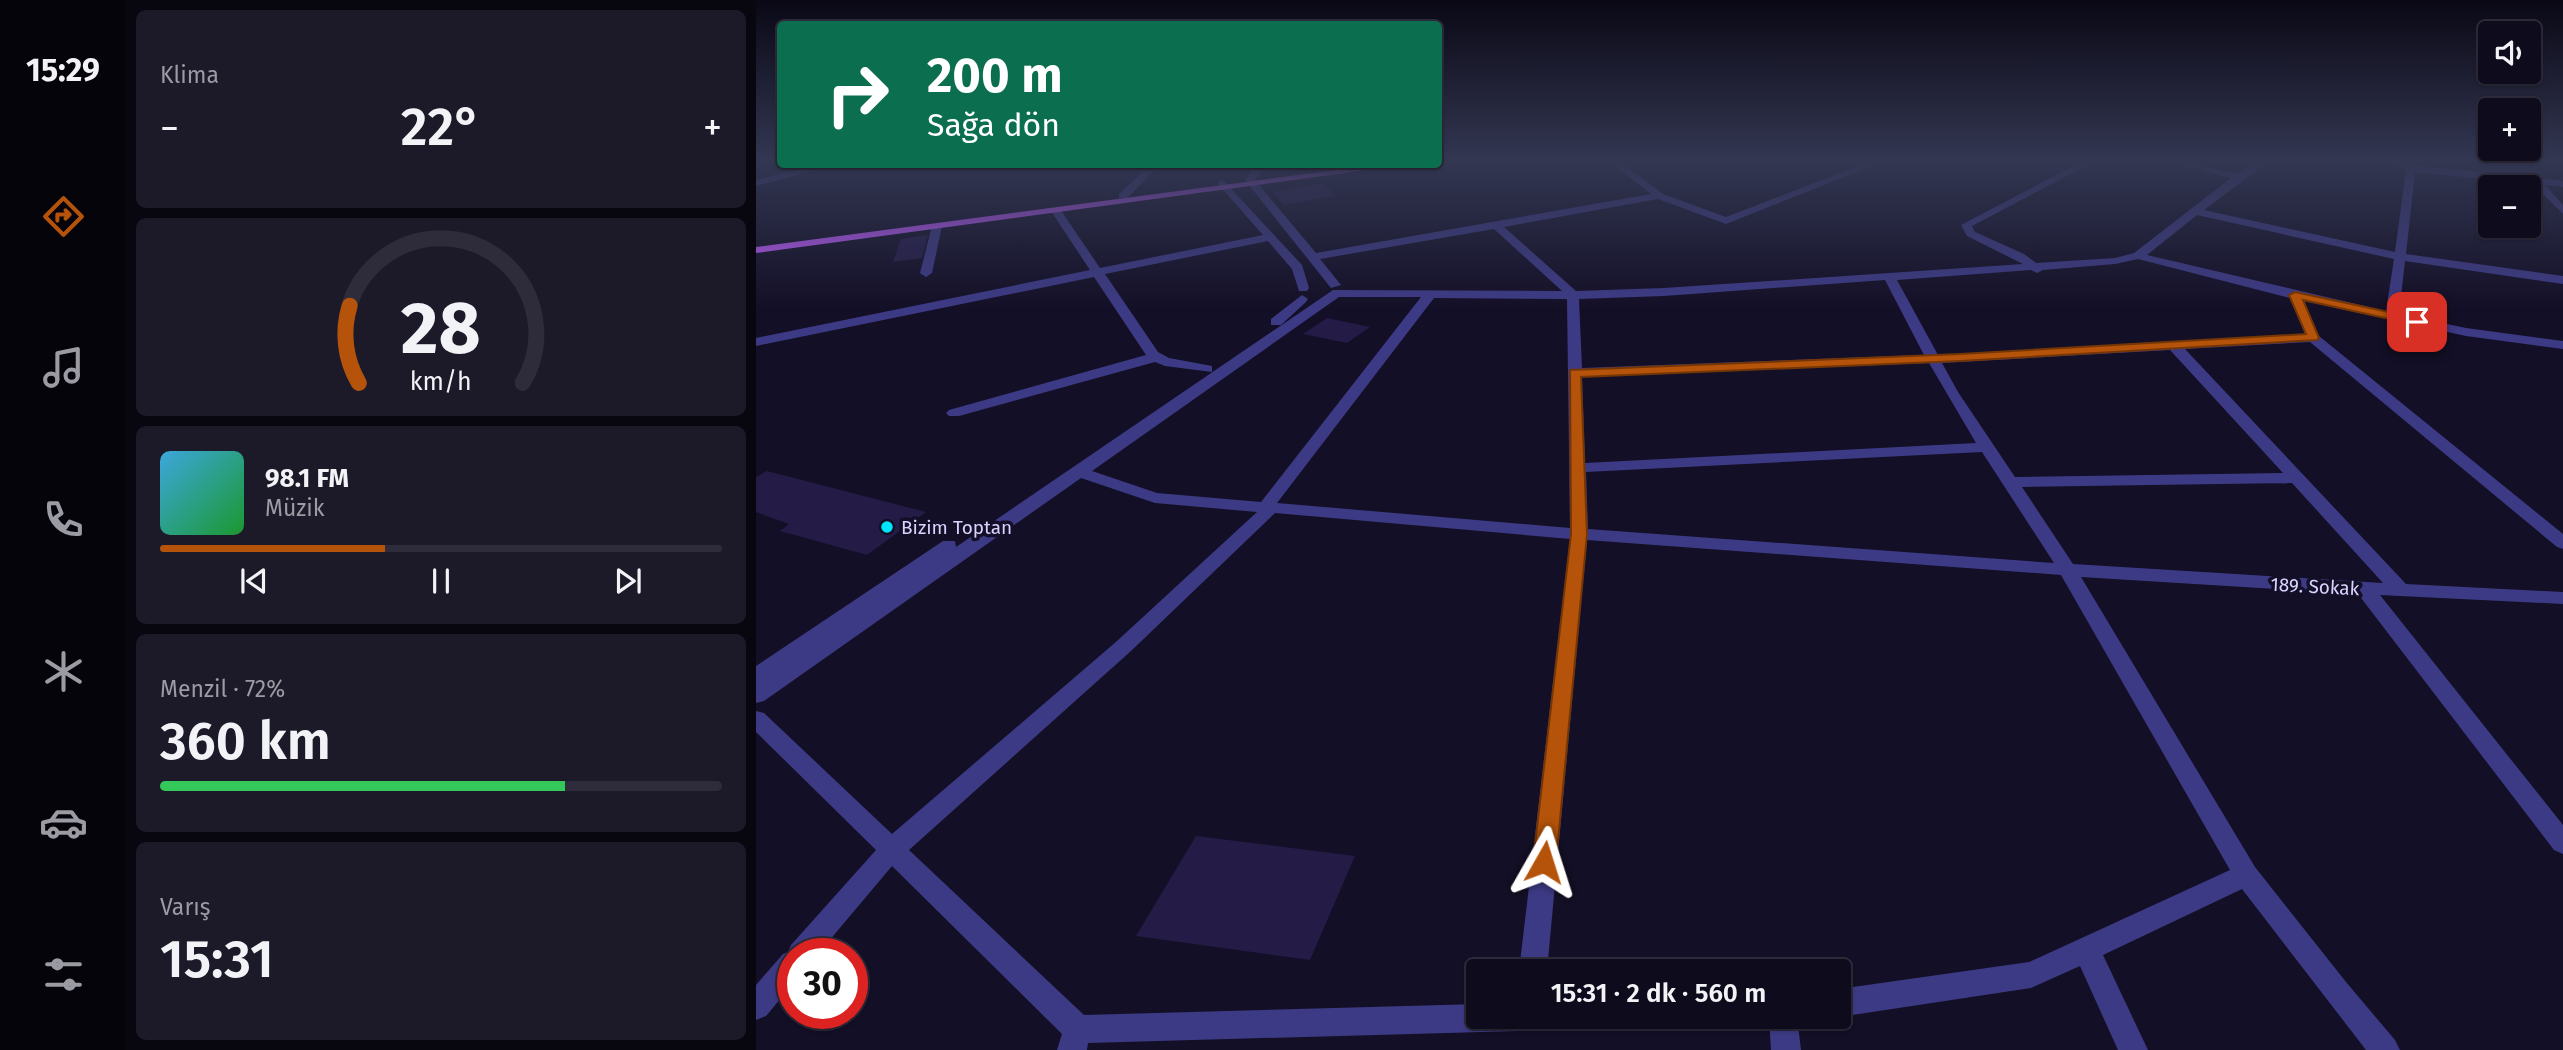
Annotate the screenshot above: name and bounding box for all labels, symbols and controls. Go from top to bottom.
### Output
map controls [2478,21,2541,238]
button: sound [2478,21,2541,84]
text: 200 m [927,46,1063,105]
icon: right [812,49,903,140]
text: 15:29 [26,51,100,89]
text: Klima [160,61,219,89]
text: 22° [401,96,481,159]
button: + [2478,98,2541,161]
text: − [160,105,179,151]
text: + [703,105,722,151]
text: Sağa dön [927,106,1060,144]
button: − [2478,175,2541,238]
icon: directions [39,192,88,241]
text: 28 [401,285,481,372]
pin [2387,292,2447,352]
icon: arrive [2398,303,2436,341]
icon: music [39,343,88,392]
text: km/h [410,367,472,397]
text: 98.1 FM [265,463,349,494]
text: Müzik [265,494,325,522]
icon: phone [39,495,88,544]
place label: Bizim Toptan [901,516,1012,539]
marker: Bizim Toptan [879,519,895,535]
icon: previous [235,562,273,600]
icon: pause [422,562,460,600]
icon: next [609,562,647,600]
street label: 189. Sokak [2270,573,2360,600]
icon: climate [39,647,88,696]
text: Menzil · 72% [160,675,285,703]
text: 360 km [160,710,331,773]
icon: car [39,798,88,847]
position arrow [1507,825,1581,899]
text: Varış [160,893,211,921]
text: 15:31 [160,928,274,991]
speed limit sign: 30 [777,938,868,1029]
icon: filters [39,950,88,999]
text: 15:31 · 2 dk · 560 m [1551,978,1766,1009]

